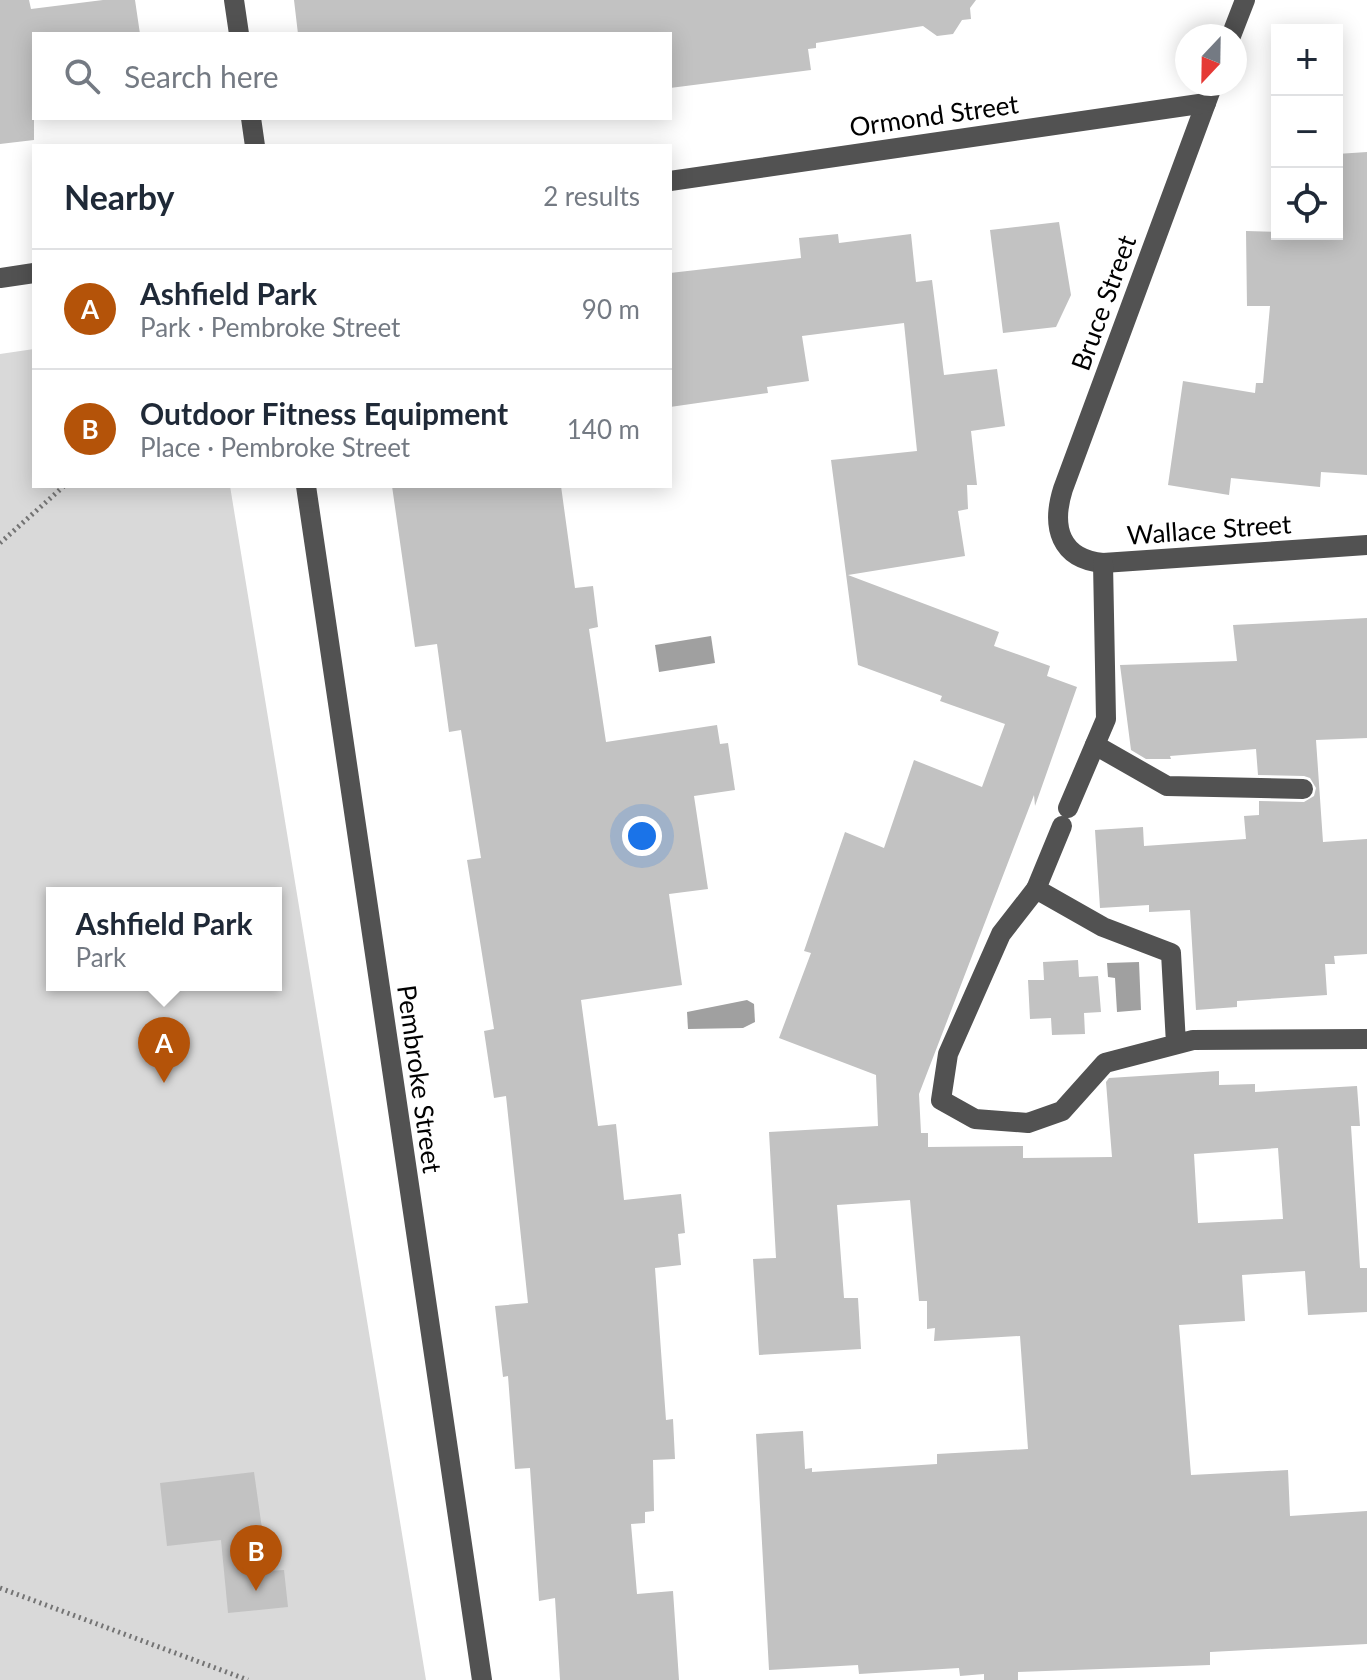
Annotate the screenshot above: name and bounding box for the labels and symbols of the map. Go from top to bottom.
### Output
north arrow [1175,24,1247,96]
street label: Ormond Street [847,87,1021,143]
street label: Bruce Street [1064,230,1143,375]
street label: Wallace Street [1126,507,1293,551]
your location [622,816,662,856]
street label: Pembroke Street [391,983,449,1176]
pin: A [138,1017,190,1083]
pin: B [230,1525,282,1591]

